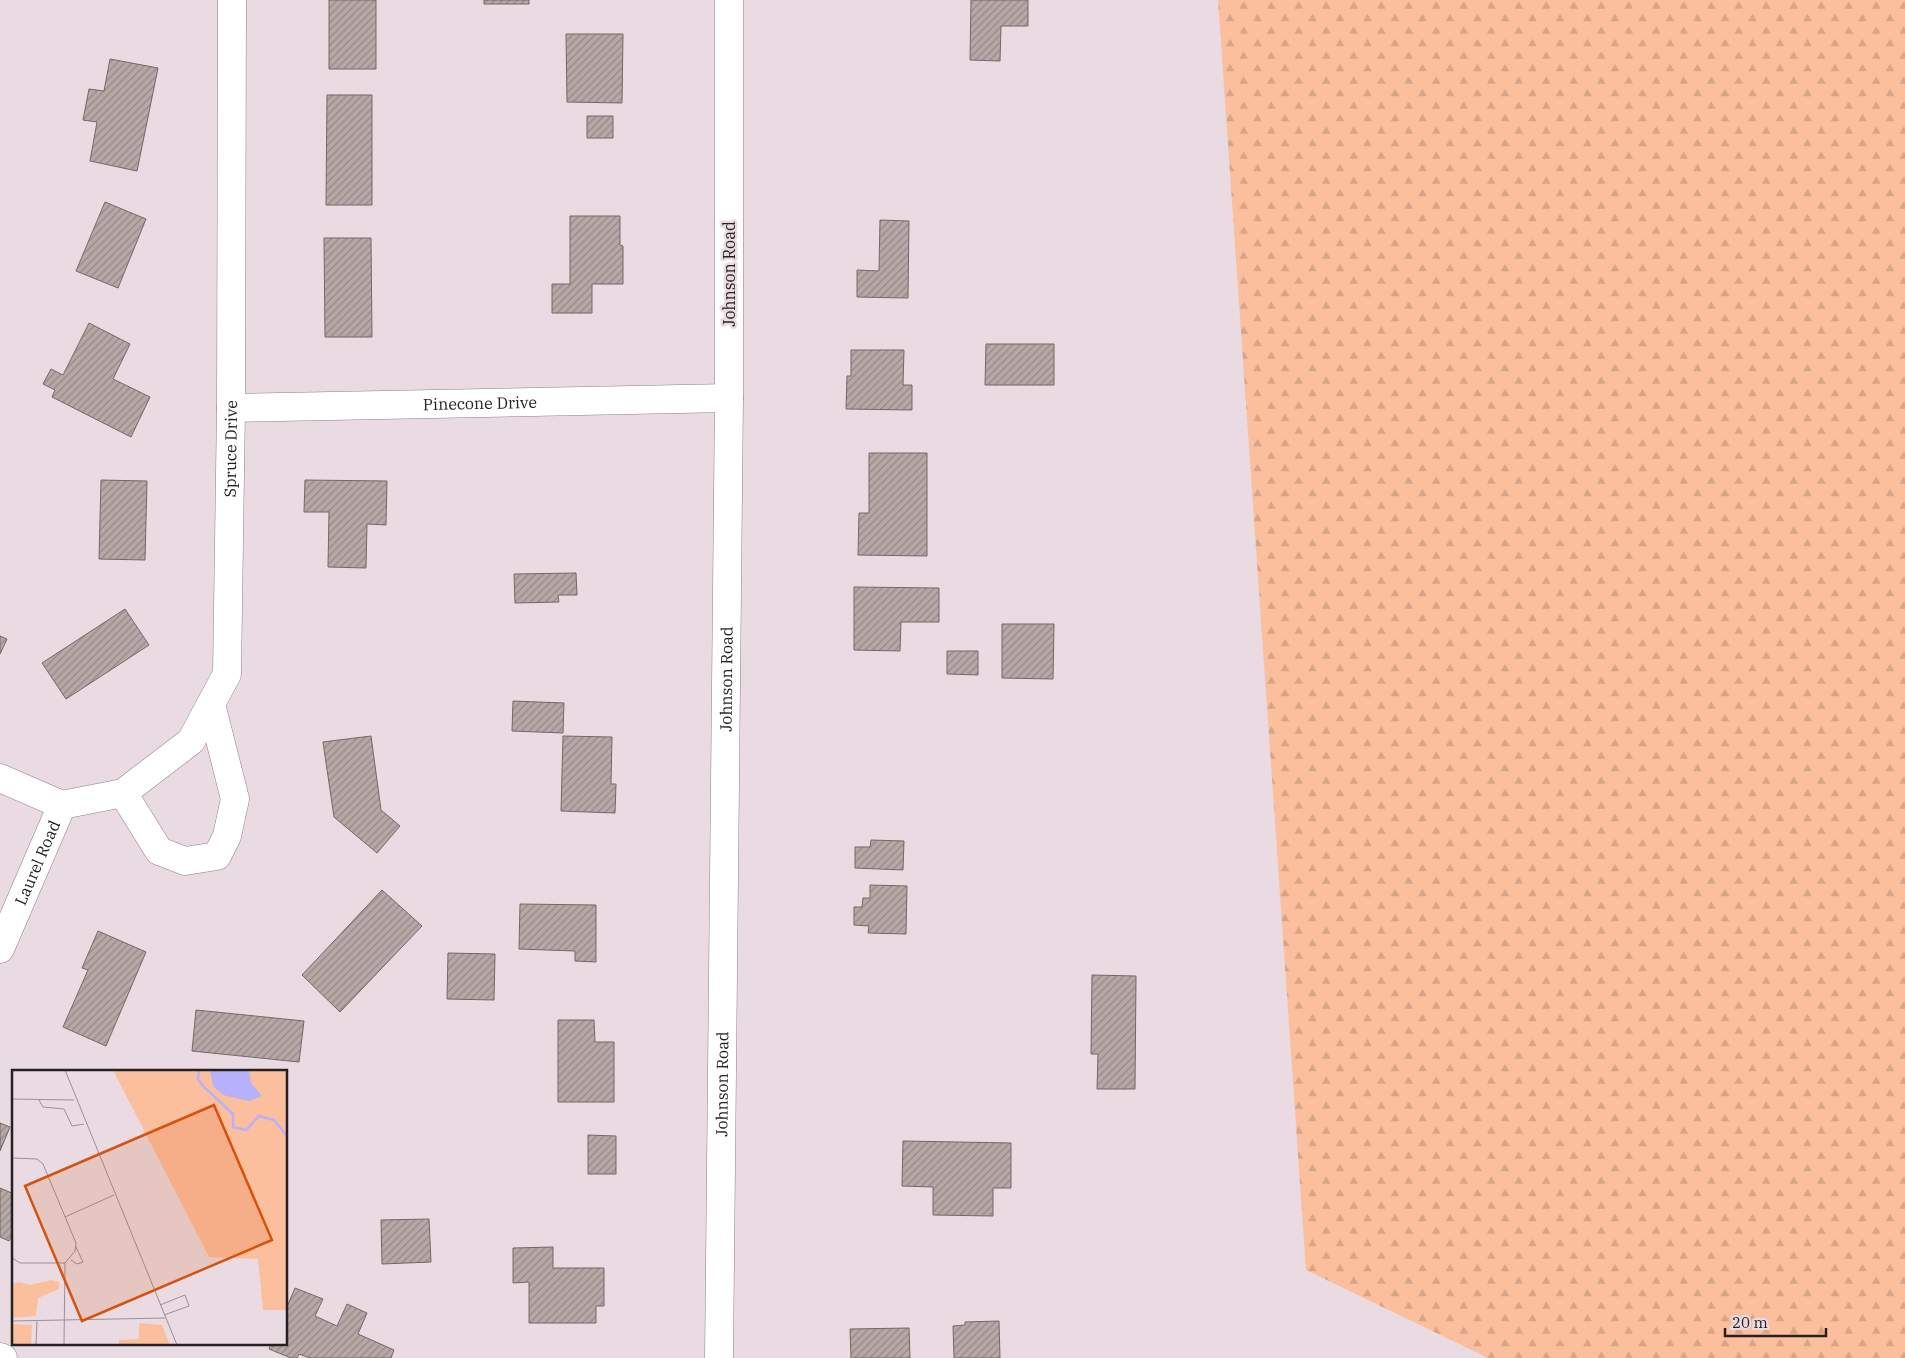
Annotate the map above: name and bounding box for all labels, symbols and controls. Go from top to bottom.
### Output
street label: Johnson Road [719,221,739,327]
street label: Pinecone Drive [423,392,537,414]
street label: Spruce Drive [220,400,241,498]
street label: Johnson Road [716,626,737,732]
street label: Laurel Road [10,817,64,908]
street label: Johnson Road [711,1031,732,1137]
inset map [12,1070,288,1346]
scale bar [1725,1306,1826,1338]
text: 20 m [1732,1313,1768,1332]

